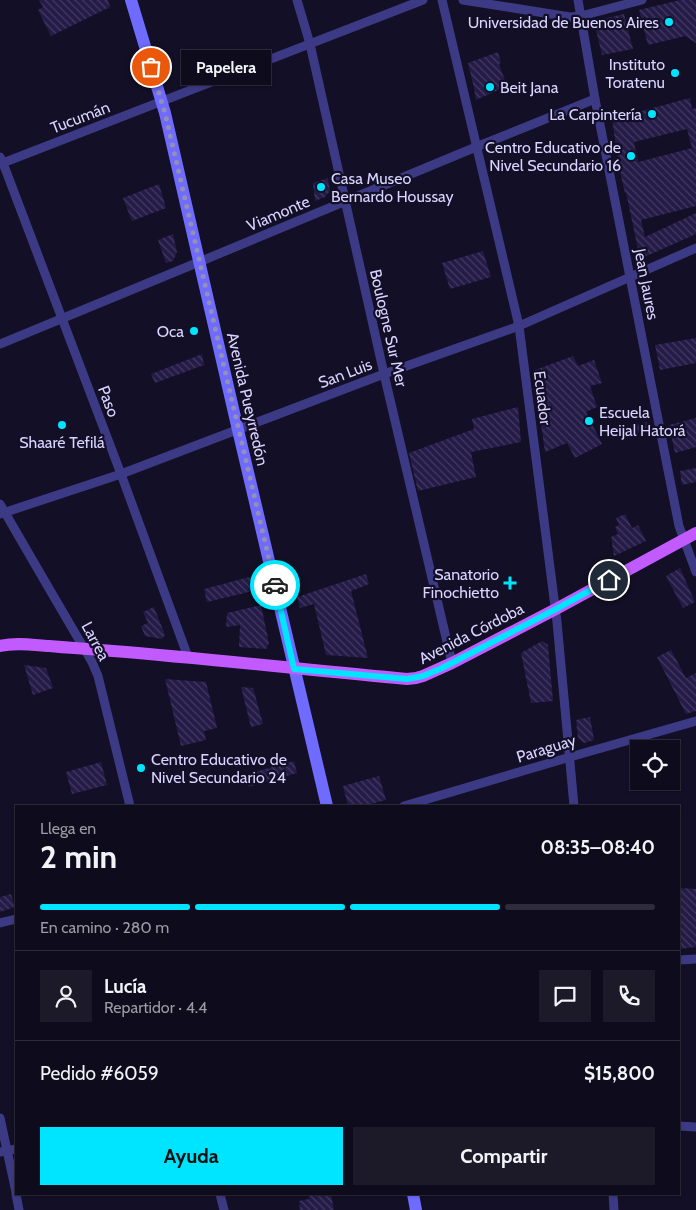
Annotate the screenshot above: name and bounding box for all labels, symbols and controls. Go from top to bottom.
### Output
place label: Universidad de Buenos Aires [468,13,659,32]
marker: Universidad de Buenos Aires [663,16,675,28]
pin [130,46,172,88]
callout: Papelera [181,50,271,84]
icon: bag [137,53,165,81]
place label: Instituto Toratenu [606,55,665,92]
text: Papelera [196,58,256,77]
marker: Instituto Toratenu [669,67,681,79]
place label: Beit Jana [500,78,559,97]
marker: Beit Jana [484,81,496,93]
street label: Tucumán [48,98,112,137]
place label: La Carpintería [549,105,642,124]
marker: La Carpintería [646,108,658,120]
place label: Centro Educativo de Nivel Secundario 16 [485,138,621,175]
marker: Centro Educativo de Nivel Secundario 16 [625,150,637,162]
place label: Casa Museo Bernardo Houssay [331,169,454,206]
marker: Casa Museo Bernardo Houssay [315,181,327,193]
street label: Viamonte [244,192,313,235]
street label: Jean Jaures [630,246,663,322]
street label: Boulogne Sur Mer [366,267,412,390]
place label: Oca [157,322,184,341]
marker: Oca [188,325,200,337]
street label: Avenida Pueyrredón [223,331,272,468]
street label: San Luis [316,354,375,392]
street label: Ecuador [530,370,555,427]
street label: Paso [94,383,123,420]
place label: Escuela Heijal Hatorá [599,403,686,440]
marker: Escuela Heijal Hatorá [583,415,595,427]
marker: Shaaré Tefilá [56,419,68,431]
place label: Shaaré Tefilá [19,433,105,452]
pin [588,559,630,601]
courier [250,560,300,610]
place label: Sanatorio Finochietto [423,565,499,602]
icon: home [595,566,623,594]
icon: car [261,571,289,599]
marker: Sanatorio Finochietto [503,576,517,590]
street label: Avenida Córdoba [416,599,527,668]
street label: Larrea [77,618,114,664]
street label: Paraguay [514,730,578,766]
map controls [630,740,680,790]
button: locate [630,740,680,790]
place label: Centro Educativo de Nivel Secundario 24 [151,750,287,787]
marker: Centro Educativo de Nivel Secundario 24 [135,762,147,774]
text: Llega en [40,819,96,838]
text: 08:35–08:40 [541,836,655,859]
text: 2 min [40,837,117,876]
text: En camino · 280 m [40,918,169,937]
button: person [40,970,92,1022]
button: chat [539,970,591,1022]
button: phone [603,970,655,1022]
text: Lucía [104,975,147,998]
text: Repartidor · 4.4 [104,998,207,1017]
text: Pedido #6059 [40,1062,159,1085]
text: $15,800 [584,1062,655,1085]
button: Ayuda [40,1127,343,1185]
button: Compartir [353,1127,655,1185]

